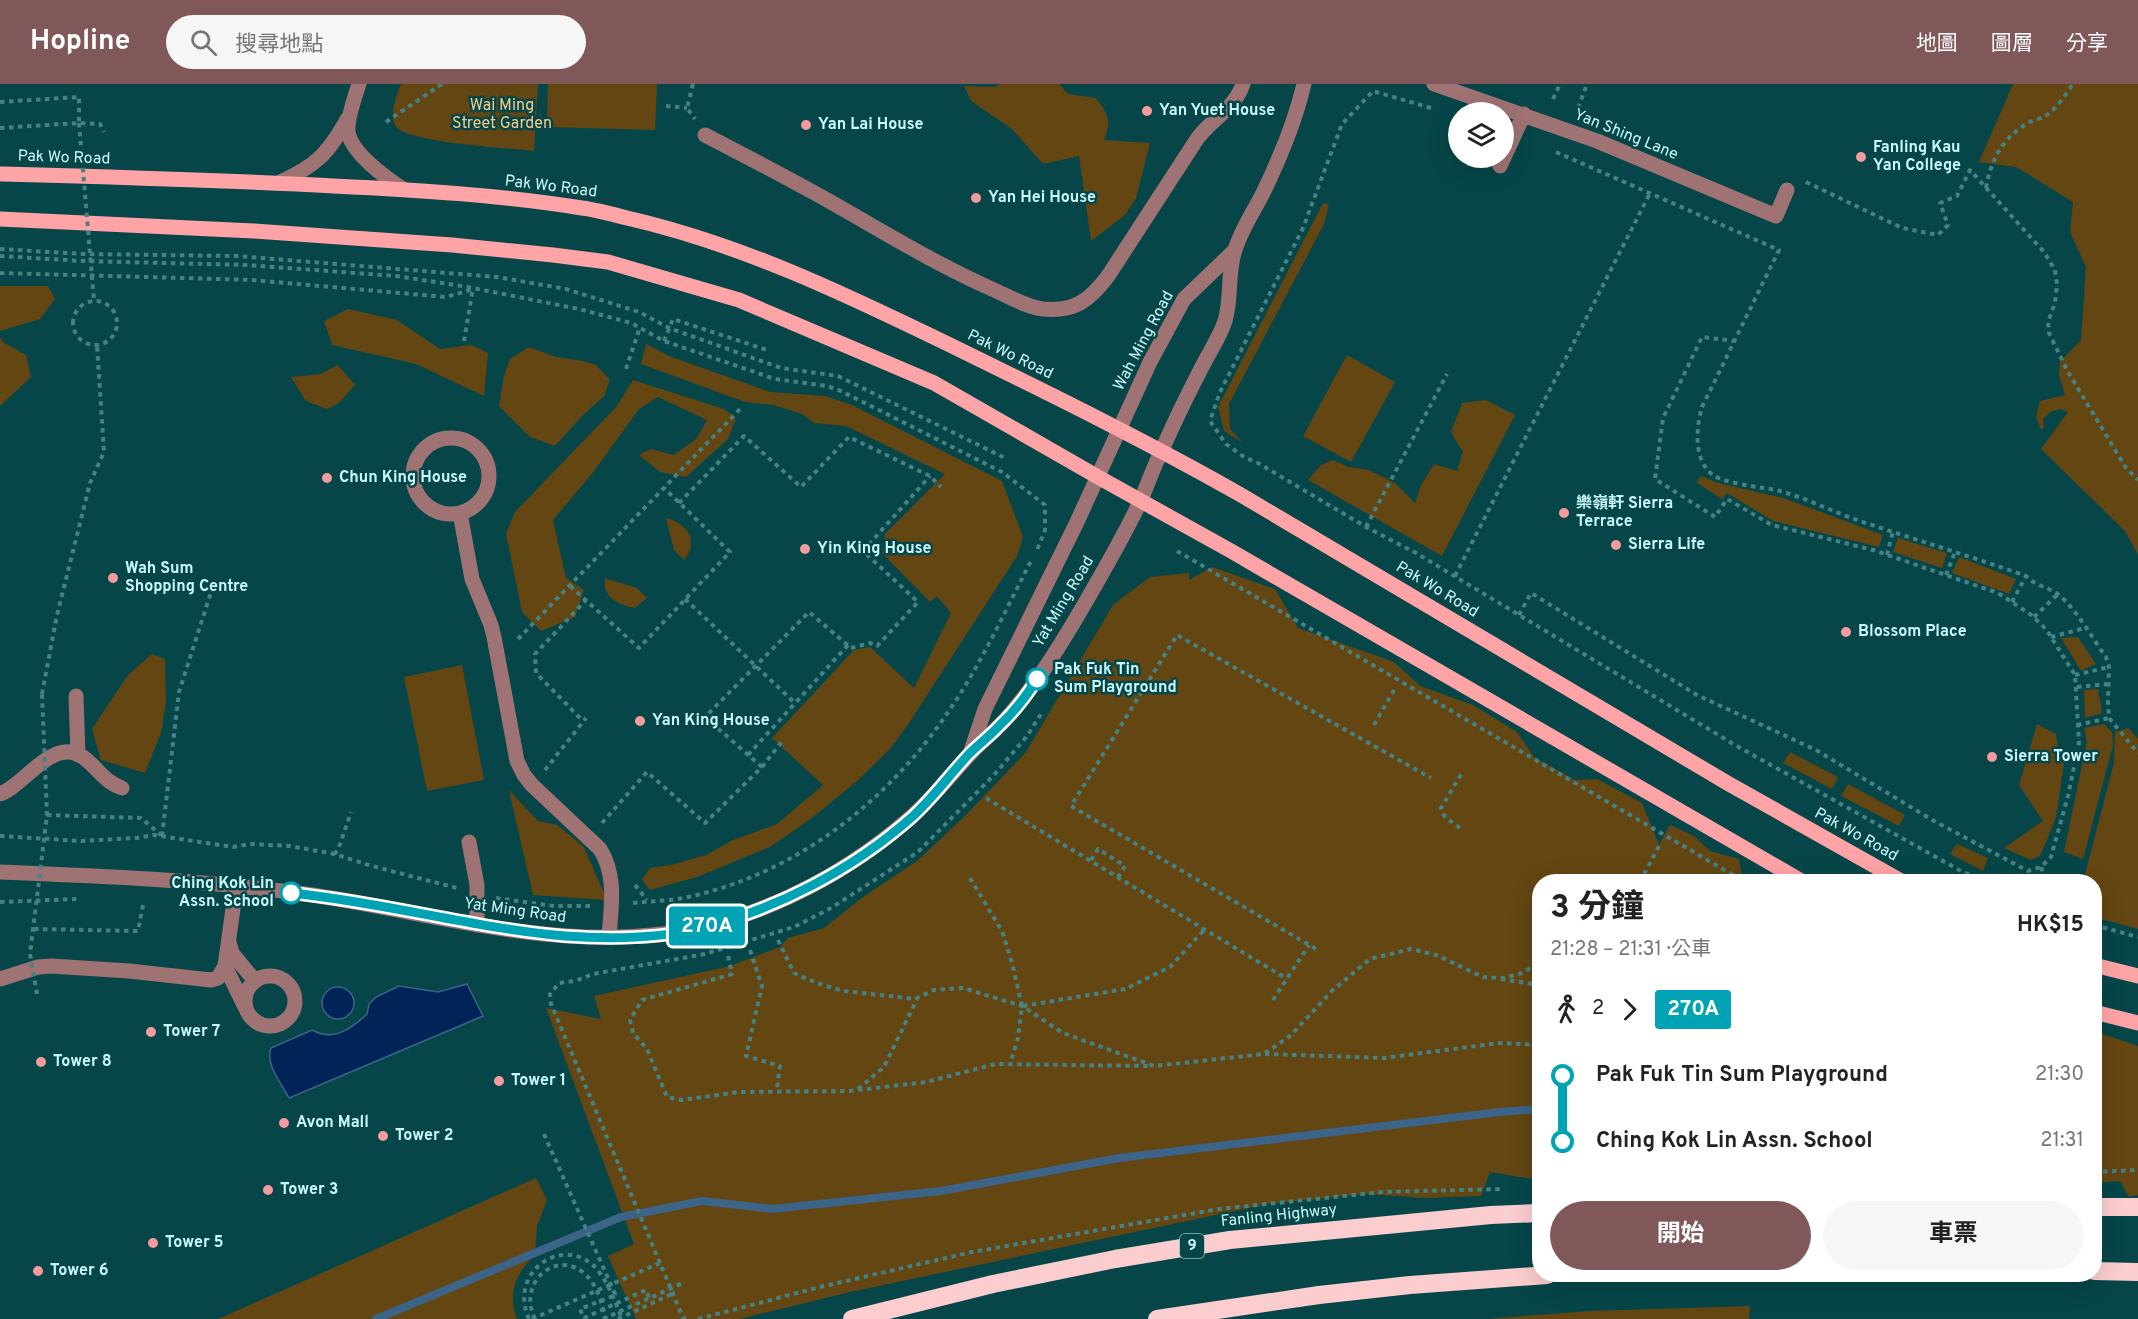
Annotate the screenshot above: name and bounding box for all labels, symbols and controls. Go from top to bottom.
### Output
search box [166,15,586,69]
text: Hopline [30,24,130,60]
icon: search [187,26,220,59]
text: 地圖 [1916,31,1958,58]
text: 圖層 [1991,31,2033,58]
text: 分享 [2066,31,2108,58]
text: 搜尋地點 [235,32,323,59]
park label: Wai Ming Street Garden [452,96,552,134]
place label: Yan Yuet House [1159,101,1275,121]
map controls [1448,102,1514,168]
button: layers [1448,102,1514,168]
marker: Yan Yuet House [1140,104,1154,118]
street label: Yan Shing Lane [1571,105,1681,165]
place label: Yan Lai House [818,115,923,135]
marker: Yan Lai House [799,118,813,132]
place label: Fanling Kau Yan College [1873,138,1961,176]
street label: Pak Wo Road [17,146,111,170]
marker: Fanling Kau Yan College [1854,150,1868,164]
street label: Pak Wo Road [504,171,598,203]
place label: Yan Hei House [988,188,1096,208]
marker: Yan Hei House [969,191,983,205]
street label: Wah Ming Road [1109,288,1179,394]
street label: Pak Wo Road [964,326,1056,384]
place label: Chun King House [339,468,467,488]
marker: Chun King House [320,471,334,485]
place label: 樂嶺軒 Sierra Terrace [1576,494,1673,532]
marker: 樂嶺軒 Sierra Terrace [1557,506,1571,520]
place label: Sierra Life [1628,535,1705,555]
marker: Sierra Life [1609,538,1623,552]
place label: Yin King House [817,539,931,559]
marker: Yin King House [798,542,812,556]
street label: Yat Ming Road [1029,553,1099,651]
street label: Pak Wo Road [1392,557,1482,623]
place label: Wah Sum Shopping Centre [125,559,248,597]
marker: Wah Sum Shopping Centre [106,571,120,585]
place label: Blossom Place [1858,622,1967,642]
marker: Blossom Place [1839,625,1853,639]
place label: Pak Fuk Tin Sum Playground [1054,660,1177,698]
marker: Pak Fuk Tin Sum Playground [1026,668,1048,690]
place label: Yan King House [652,711,770,731]
marker: Yan King House [633,714,647,728]
place label: Sierra Tower [2004,747,2098,767]
marker: Sierra Tower [1985,750,1999,764]
street label: Pak Wo Road [1810,804,1902,866]
place label: Ching Kok Lin Assn. School [171,874,274,912]
marker: Ching Kok Lin Assn. School [280,882,302,904]
text: 3 分鐘 [1550,888,1644,930]
street label: Yat Ming Road [463,894,567,928]
line badge: 270A [665,906,749,946]
text: HK$15 [2017,912,2084,939]
text: 270A [681,913,733,940]
text: 21:28 – 21:31 · 公車 [1550,937,1711,963]
icon: walk [1550,993,1583,1026]
icon: forward [1613,993,1646,1026]
text: 2 [1592,996,1604,1022]
text: 270A [1667,996,1719,1023]
place label: Tower 7 [163,1022,220,1042]
marker: Tower 7 [144,1025,158,1039]
place label: Tower 8 [53,1052,112,1072]
marker: Tower 8 [34,1055,48,1069]
text: Pak Fuk Tin Sum Playground [1596,1062,1888,1089]
text: 21:30 [2035,1062,2084,1088]
place label: Tower 1 [511,1071,566,1091]
marker: Tower 1 [492,1074,506,1088]
place label: Avon Mall [296,1113,369,1133]
marker: Avon Mall [277,1116,291,1130]
place label: Tower 2 [395,1126,453,1146]
text: Ching Kok Lin Assn. School [1596,1128,1873,1155]
text: 21:31 [2040,1128,2084,1154]
marker: Tower 2 [376,1129,390,1143]
place label: Tower 3 [280,1180,338,1200]
marker: Tower 3 [261,1183,275,1197]
street label: Fanling Highway [1220,1200,1338,1232]
button: 開始 [1550,1201,1811,1270]
button: 車票 [1823,1201,2084,1270]
place label: Tower 5 [165,1233,223,1253]
road number: 9 [1180,1234,1204,1258]
marker: Tower 5 [146,1236,160,1250]
place label: Tower 6 [50,1261,109,1281]
marker: Tower 6 [31,1264,45,1278]

